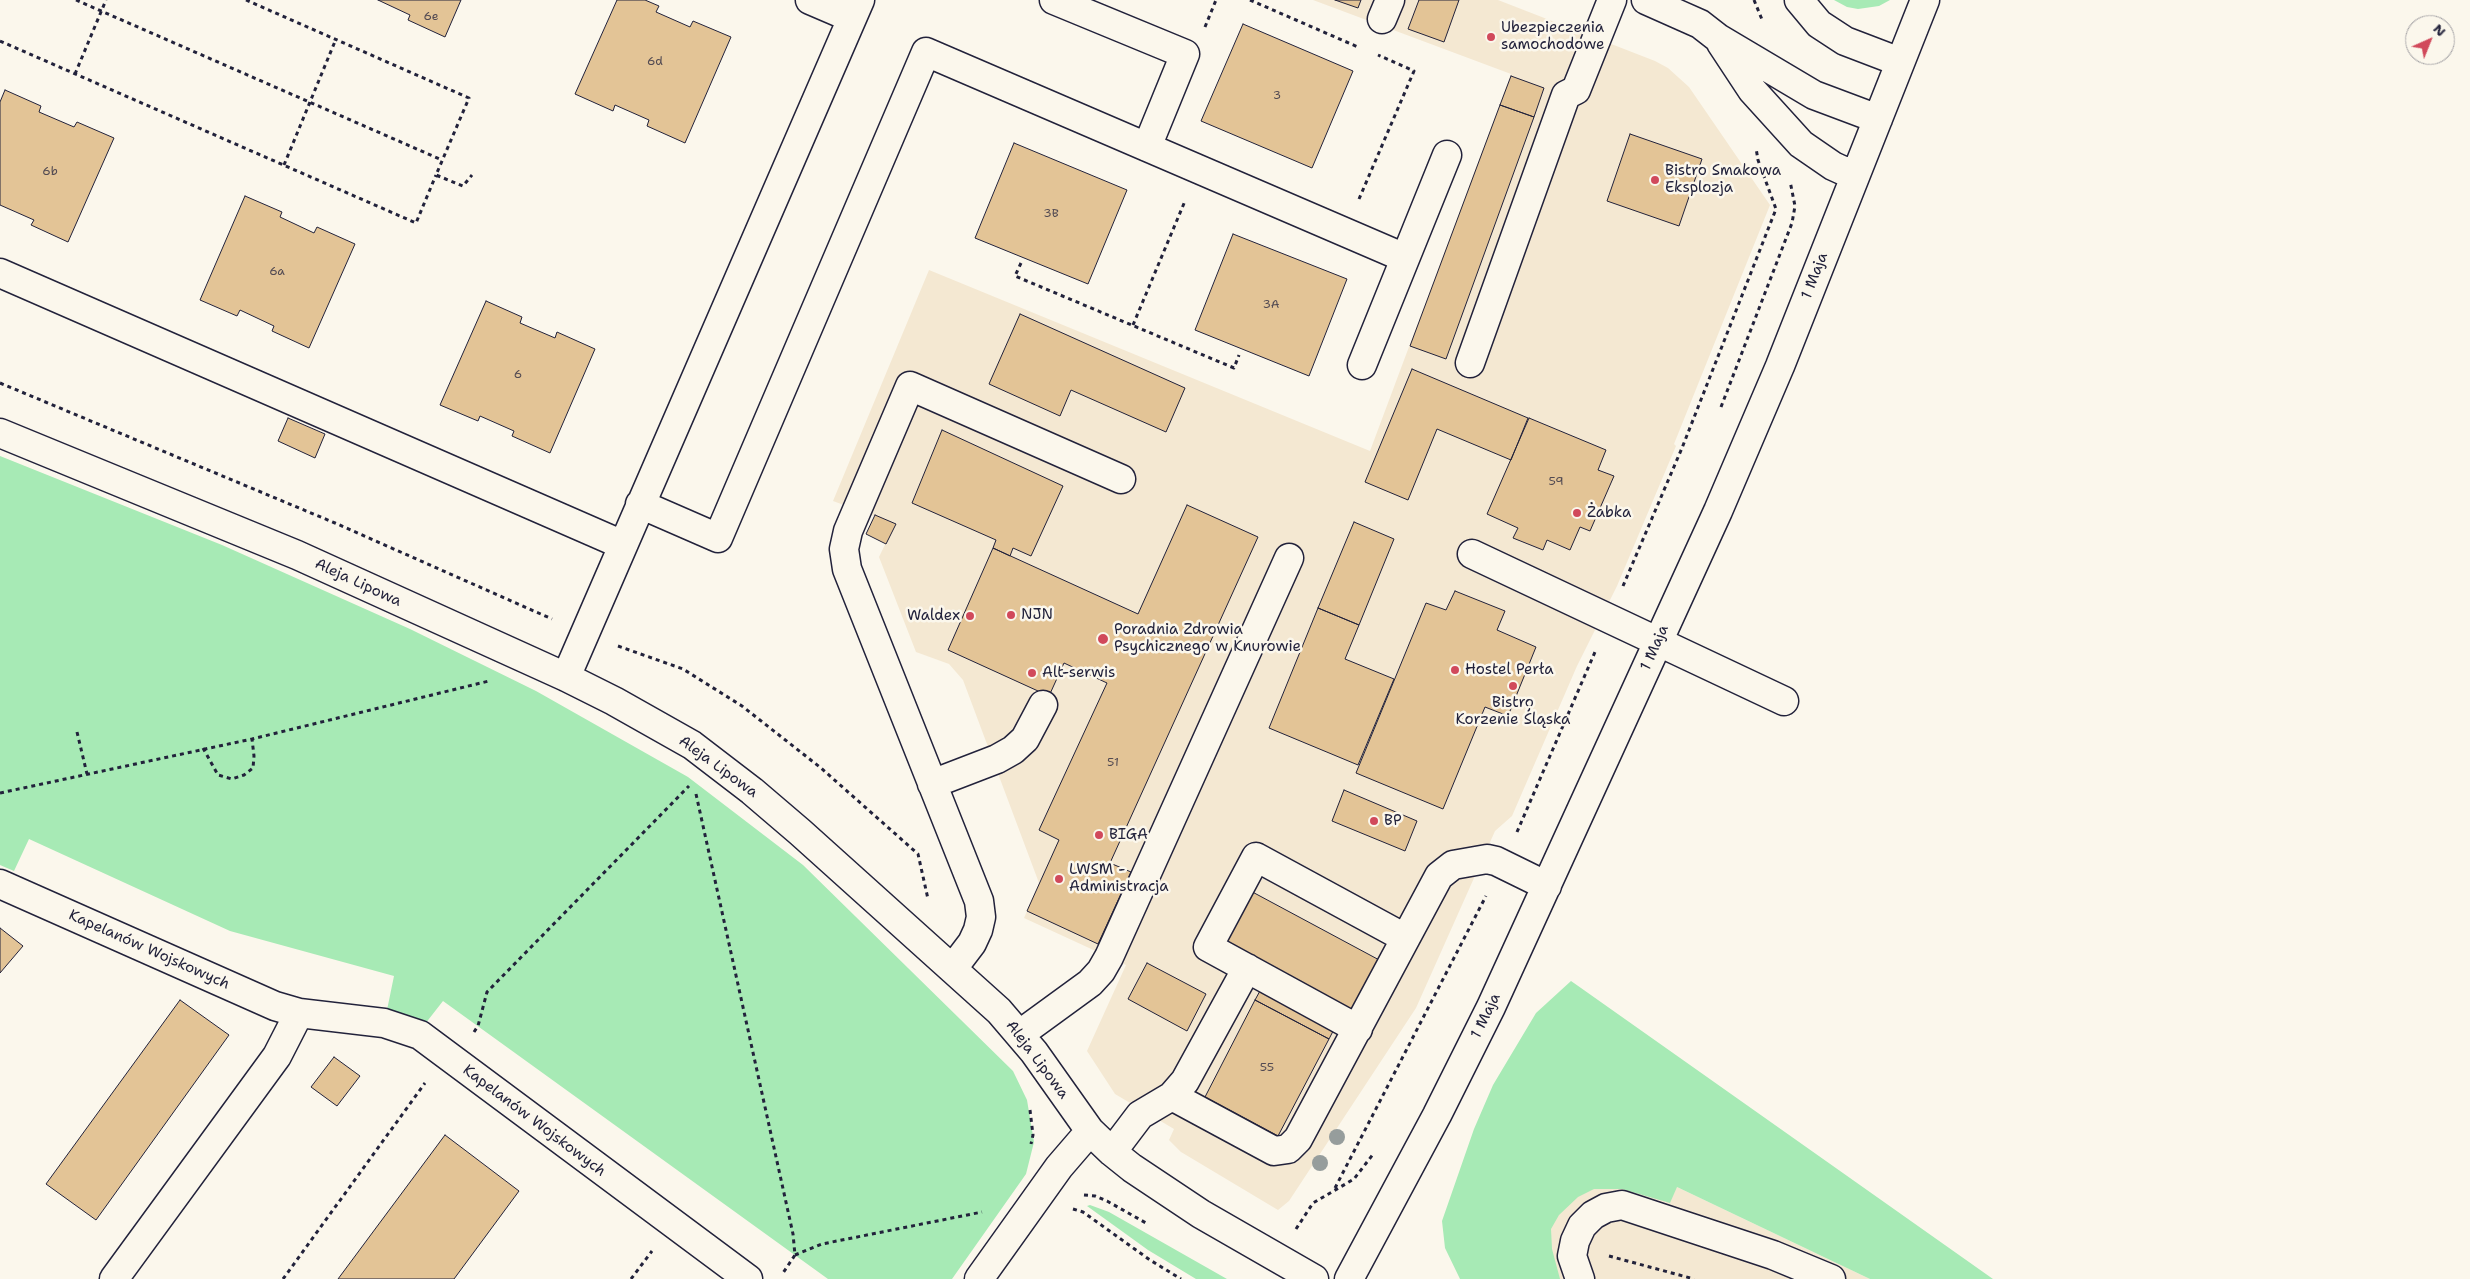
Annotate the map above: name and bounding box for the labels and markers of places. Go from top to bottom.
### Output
place label: Ubezpieczenia samochodowe [1501,19,1605,54]
marker: Ubezpieczenia samochodowe [1485,31,1497,43]
place label: Bistro Smakowa Eksplozja [1665,162,1781,197]
marker: Bistro Smakowa Eksplozja [1649,174,1661,186]
place label: Żabka [1587,504,1631,522]
marker: Żabka [1571,507,1583,519]
place label: NJN [1021,606,1053,624]
place label: Waldex [907,607,960,625]
marker: NJN [1005,609,1017,621]
marker: Waldex [964,610,976,622]
place label: Poradnia Zdrowia Psychicznego w Knurowie [1114,621,1301,656]
marker: Poradnia Zdrowia Psychicznego w Knurowie [1096,632,1110,646]
place label: Hostel Perła [1465,661,1554,679]
place label: Alt-serwis [1042,664,1115,682]
marker: Hostel Perła [1449,664,1461,676]
marker: Alt-serwis [1026,667,1038,679]
marker: Bistro Korzenie Śląska [1507,680,1519,692]
place label: Bistro Korzenie Śląska [1456,694,1570,729]
place label: BP [1384,812,1402,830]
marker: BP [1368,815,1380,827]
place label: BIGA [1109,826,1148,844]
marker: BIGA [1093,829,1105,841]
place label: LWSM - Administracja [1069,861,1169,896]
marker: LWSM - Administracja [1053,873,1065,885]

